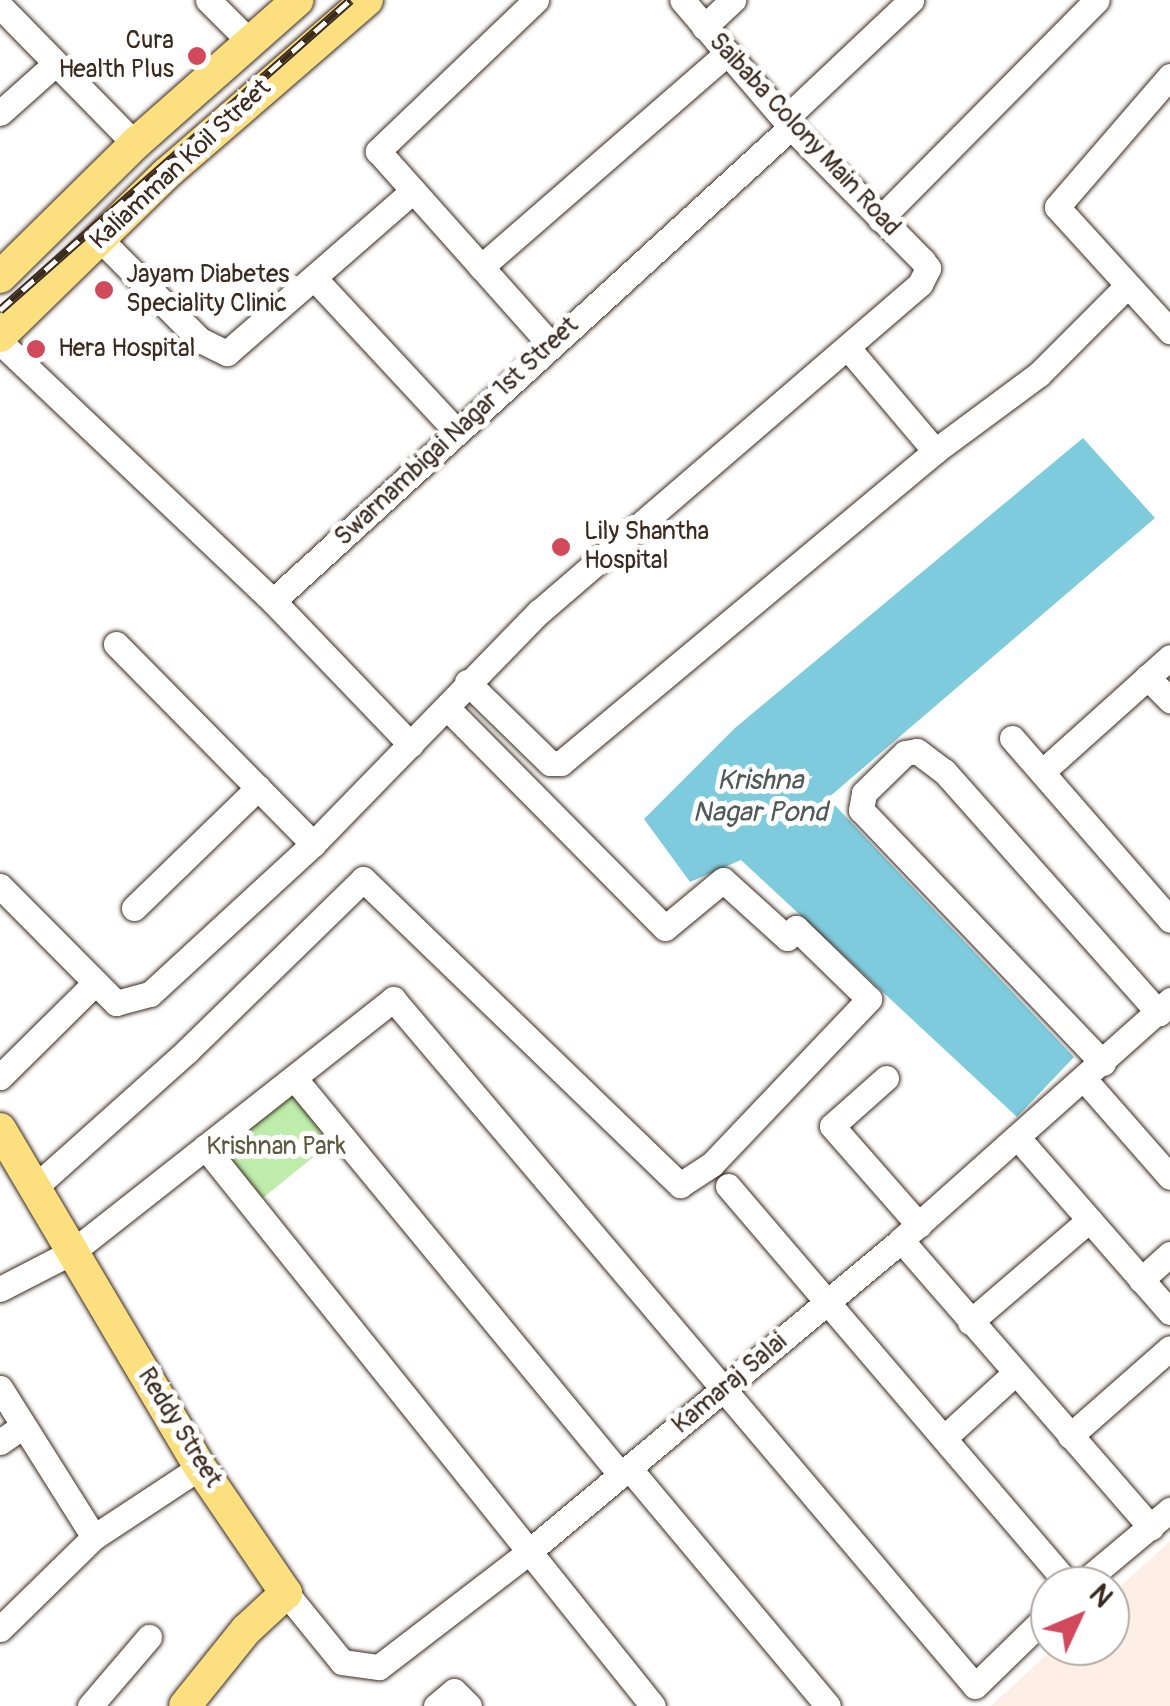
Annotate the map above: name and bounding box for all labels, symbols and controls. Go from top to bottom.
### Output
place label: Cura Health Plus [59,27,174,86]
street label: Saibaba Colony Main Road [702,27,906,243]
marker: Cura Health Plus [184,43,210,69]
street label: Kaliamman Koil Street [85,74,277,256]
place label: Jayam Diabetes Speciality Clinic [126,261,289,320]
marker: Jayam Diabetes Speciality Clinic [91,277,117,303]
street label: Swarnambigai Nagar 1st Street [329,311,585,553]
place label: Hera Hospital [58,334,195,364]
marker: Hera Hospital [23,336,49,362]
place label: Lily Shantha Hospital [584,518,709,577]
marker: Lily Shantha Hospital [548,534,574,560]
water label: Krishna Nagar Pond [693,764,827,830]
park label: Krishnan Park [206,1132,346,1162]
street label: Kamaraj Salai [667,1327,793,1441]
street label: Reddy Street [130,1363,228,1493]
north arrow [1030,1566,1130,1666]
text: N [1081,1577,1120,1615]

